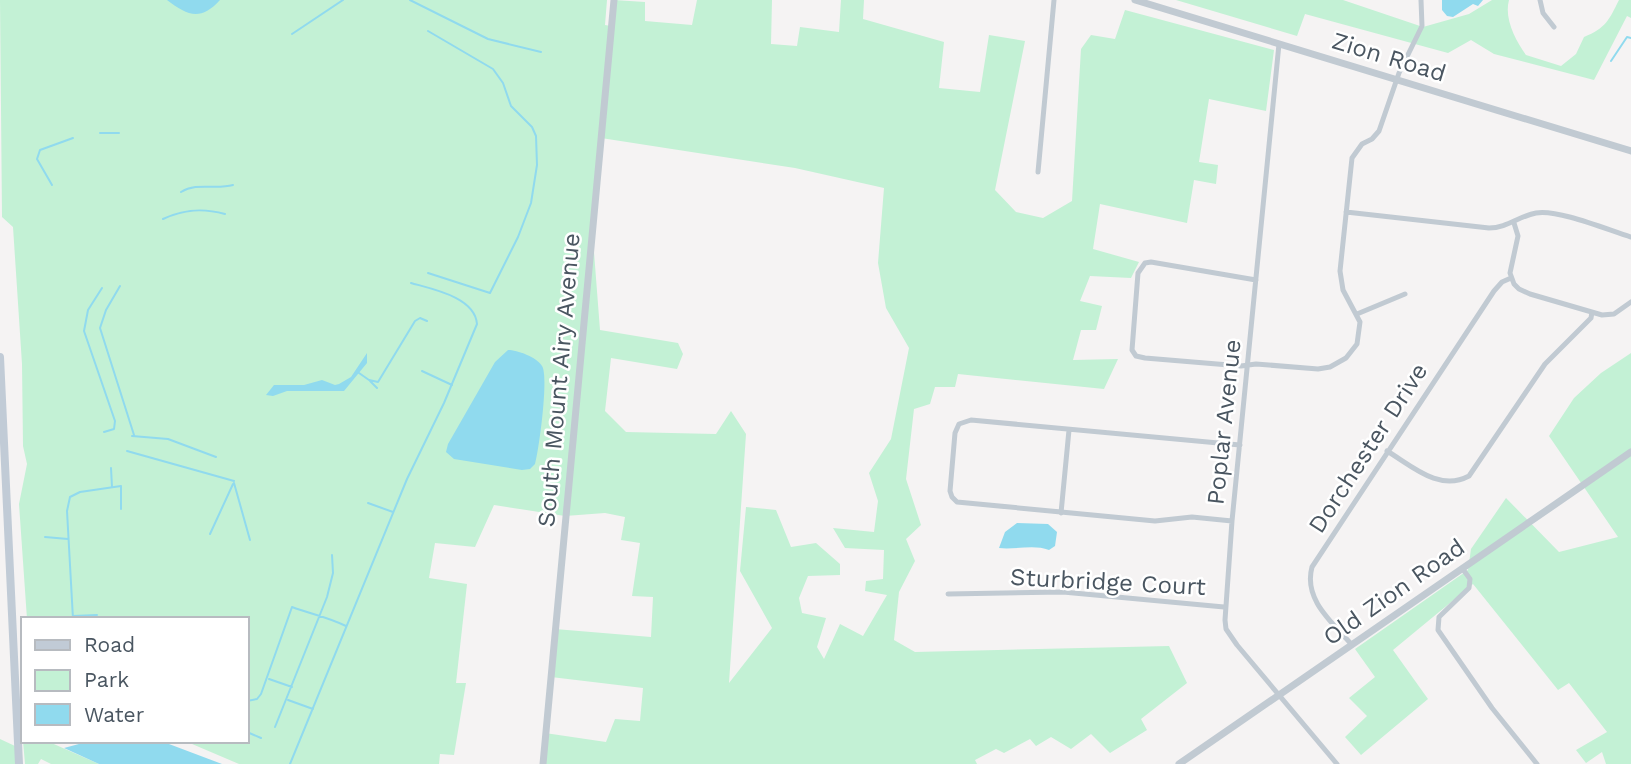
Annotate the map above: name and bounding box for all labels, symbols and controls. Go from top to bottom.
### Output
street label: Zion Road [1329,26,1449,88]
street label: South Mount Airy Avenue [532,232,586,528]
street label: Poplar Avenue [1201,338,1247,506]
street label: Dorchester Drive [1303,358,1433,538]
street label: Old Zion Road [1318,533,1470,651]
street label: Sturbridge Court [1009,563,1207,601]
legend [21,617,248,743]
text: Road [84,632,135,657]
text: Park [84,667,129,692]
text: Water [84,702,145,727]

